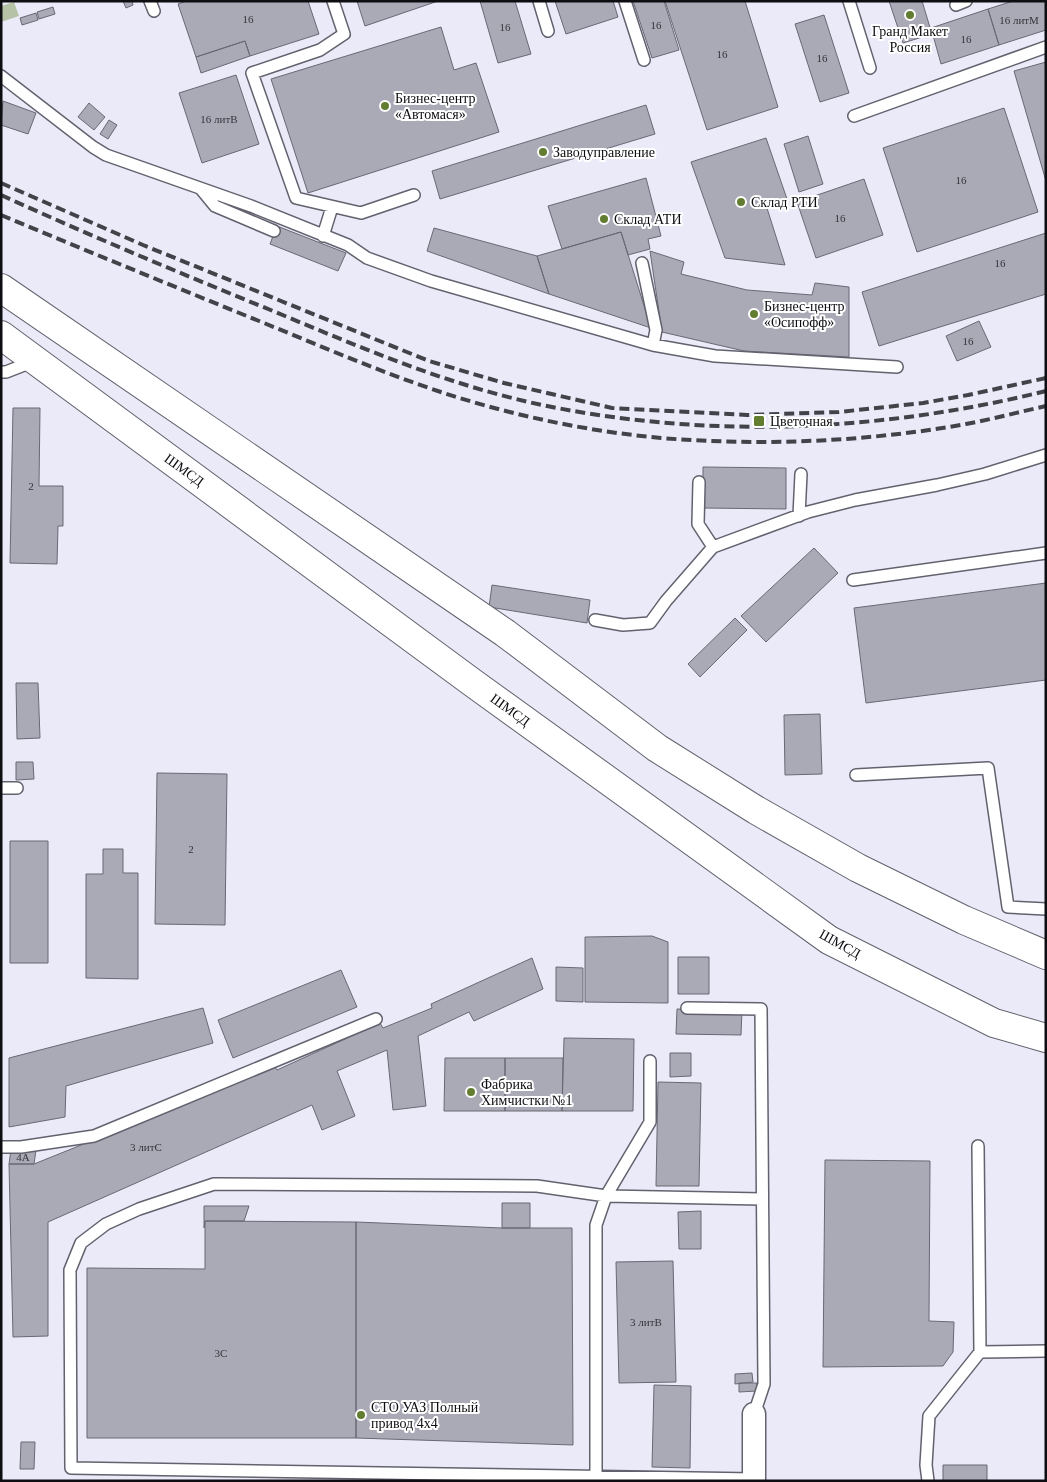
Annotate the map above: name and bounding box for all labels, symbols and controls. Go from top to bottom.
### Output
marker: Гранд Макет Россия [904,9,916,21]
house number: 16 [243,13,254,25]
house number: 16 литМ [999,14,1039,26]
house number: 16 [651,19,662,31]
house number: 16 [500,21,511,33]
place label: Гранд Макет Россия [872,24,948,55]
house number: 16 [961,33,972,45]
house number: 16 [717,48,728,60]
house number: 16 [817,52,828,64]
place label: Бизнес-центр «Автомася» [395,91,475,122]
marker: Бизнес-центр «Автомася» [379,100,391,112]
house number: 16 литВ [200,113,238,125]
place label: Заводуправление [553,145,655,160]
marker: Заводуправление [537,146,549,158]
house number: 16 [956,174,967,186]
place label: Склад РТИ [751,195,818,210]
marker: Склад РТИ [735,196,747,208]
place label: Склад АТИ [614,212,682,227]
house number: 16 [835,212,846,224]
marker: Склад АТИ [598,213,610,225]
house number: 16 [995,257,1006,269]
place label: Бизнес-центр «Осипофф» [764,299,844,330]
marker: Бизнес-центр «Осипофф» [748,308,760,320]
house number: 16 [963,335,974,347]
marker: Цветочная [752,414,766,428]
place label: Цветочная [770,414,833,429]
street label: ШМСД [161,451,207,489]
house number: 2 [28,480,34,492]
street label: ШМСД [487,691,533,729]
house number: 2 [188,843,194,855]
street label: ШМСД [817,927,864,962]
place label: Фабрика Химчистки №1 [481,1077,572,1108]
marker: Фабрика Химчистки №1 [465,1086,477,1098]
house number: 3 литС [130,1141,162,1153]
house number: 4А [16,1151,30,1163]
house number: 3 литВ [630,1316,662,1328]
house number: 3С [215,1347,227,1359]
place label: СТО УАЗ Полный привод 4х4 [371,1400,479,1431]
marker: СТО УАЗ Полный привод 4х4 [355,1409,367,1421]

